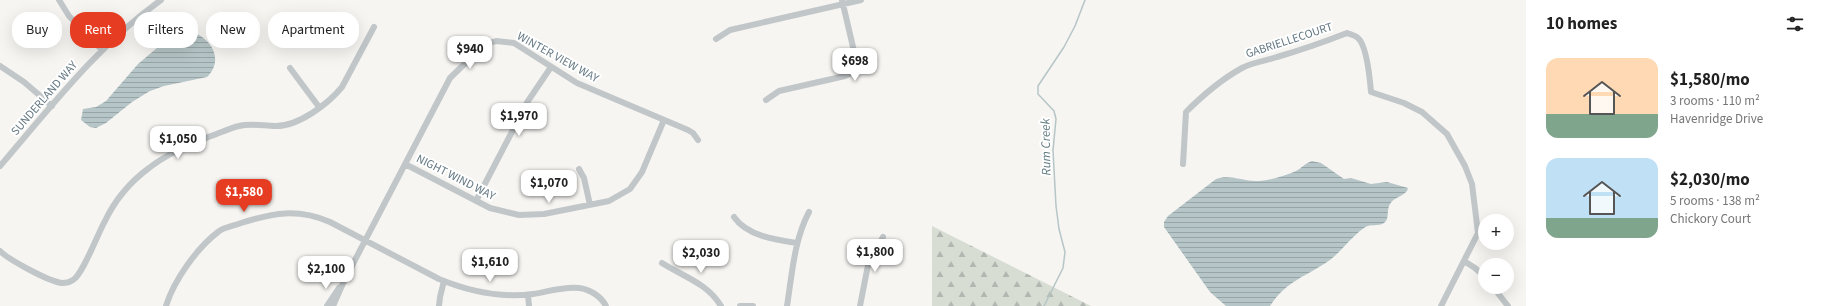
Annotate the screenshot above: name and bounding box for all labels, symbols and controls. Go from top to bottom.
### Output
chip: Buy [12,12,62,48]
chip: Rent [70,12,126,48]
chip: Filters [134,12,198,48]
chip: New [206,12,260,48]
chip: Apartment [268,12,359,48]
text: 10 homes [1546,12,1617,36]
icon: filters [1784,13,1806,35]
street label: GABRIELLECOURT [1243,18,1335,63]
street label: WINTER VIEW WAY [514,28,602,87]
pin: $940 [446,36,494,70]
text: $940 [456,40,484,58]
pin: $698 [831,48,879,82]
text: $698 [841,52,869,70]
street label: SUNDERLAND WAY [7,57,82,139]
text: $1,580/mo [1670,68,1750,92]
icon: home [1578,74,1626,122]
text: 3 rooms · 110 m² [1670,92,1760,110]
pin: $1,970 [486,103,552,137]
text: $1,970 [500,107,538,125]
text: Havenridge Drive [1670,110,1763,128]
water label: Rum Creek [1036,117,1055,176]
pin: $1,050 [145,126,211,160]
text: $1,050 [159,130,197,148]
street label: NIGHT WIND WAY [413,150,498,205]
text: $2,030/mo [1670,168,1750,192]
pin: $1,070 [516,170,582,204]
text: $1,070 [530,174,568,192]
icon: home [1578,174,1626,222]
pin: $1,580 [211,179,277,213]
text: $1,580 [225,183,263,201]
text: 5 rooms · 138 m² [1670,192,1760,210]
text: Chickory Court [1670,210,1751,228]
map controls [1478,214,1514,294]
button: + [1478,214,1514,250]
pin: $1,800 [842,239,908,273]
pin: $2,030 [668,240,734,274]
text: $1,800 [856,243,894,261]
text: $2,030 [682,244,720,262]
pin: $1,610 [457,249,523,283]
text: $1,610 [471,253,509,271]
pin: $2,100 [293,256,359,290]
button: − [1478,258,1514,294]
text: $2,100 [307,260,345,278]

